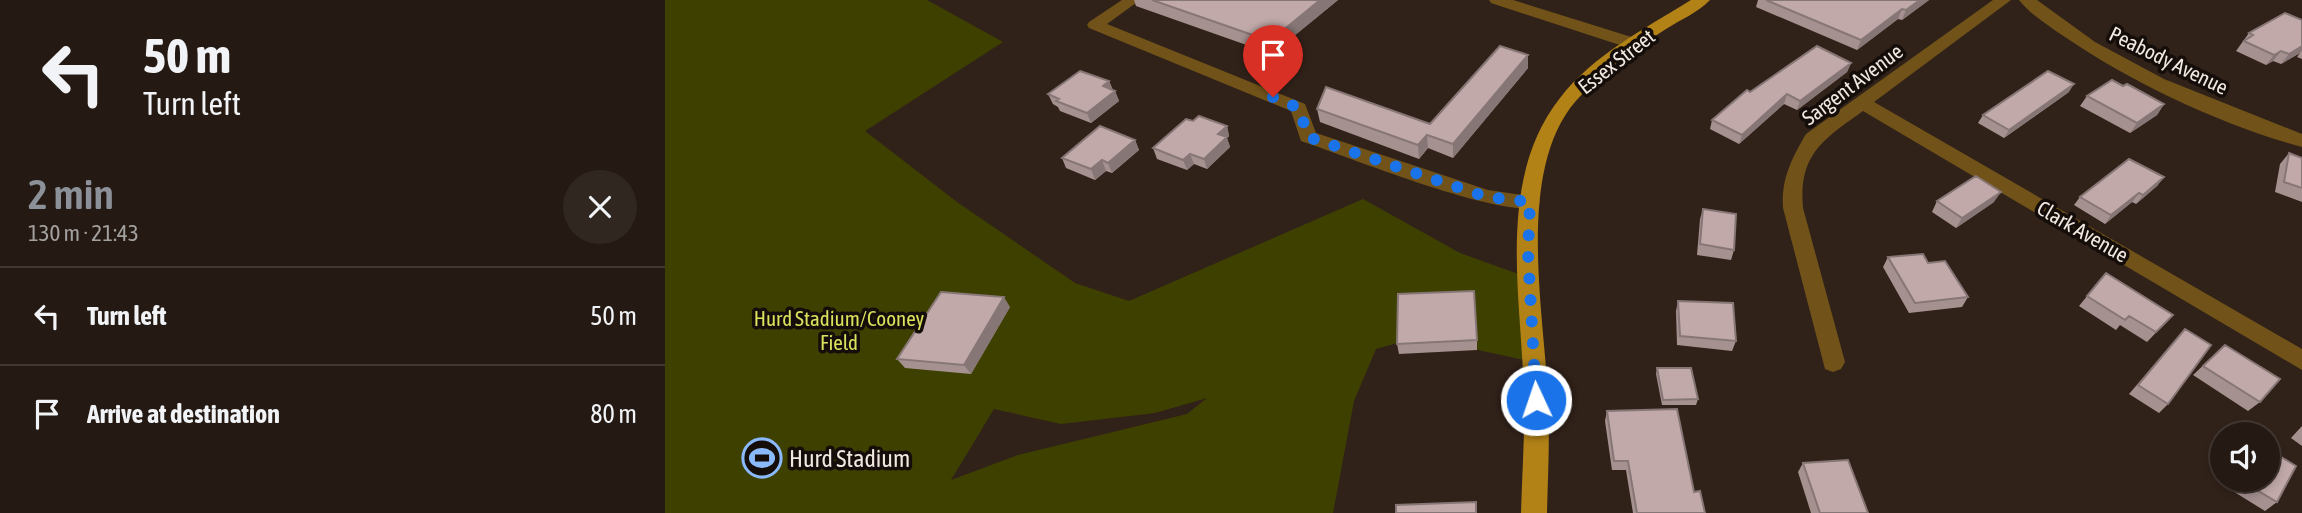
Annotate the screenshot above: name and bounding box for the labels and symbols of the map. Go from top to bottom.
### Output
street label: Peabody Avenue [2106,21,2232,99]
street label: Essex Street [1573,24,1659,98]
pin [1243,25,1303,97]
street label: Sargent Avenue [1797,38,1907,130]
street label: Clark Avenue [2033,195,2133,267]
park label: Hurd Stadium/Cooney Field [754,306,925,354]
position arrow [1499,363,1573,437]
sports icon: Hurd Stadium [741,437,783,479]
place label: Hurd Stadium [789,445,910,472]

